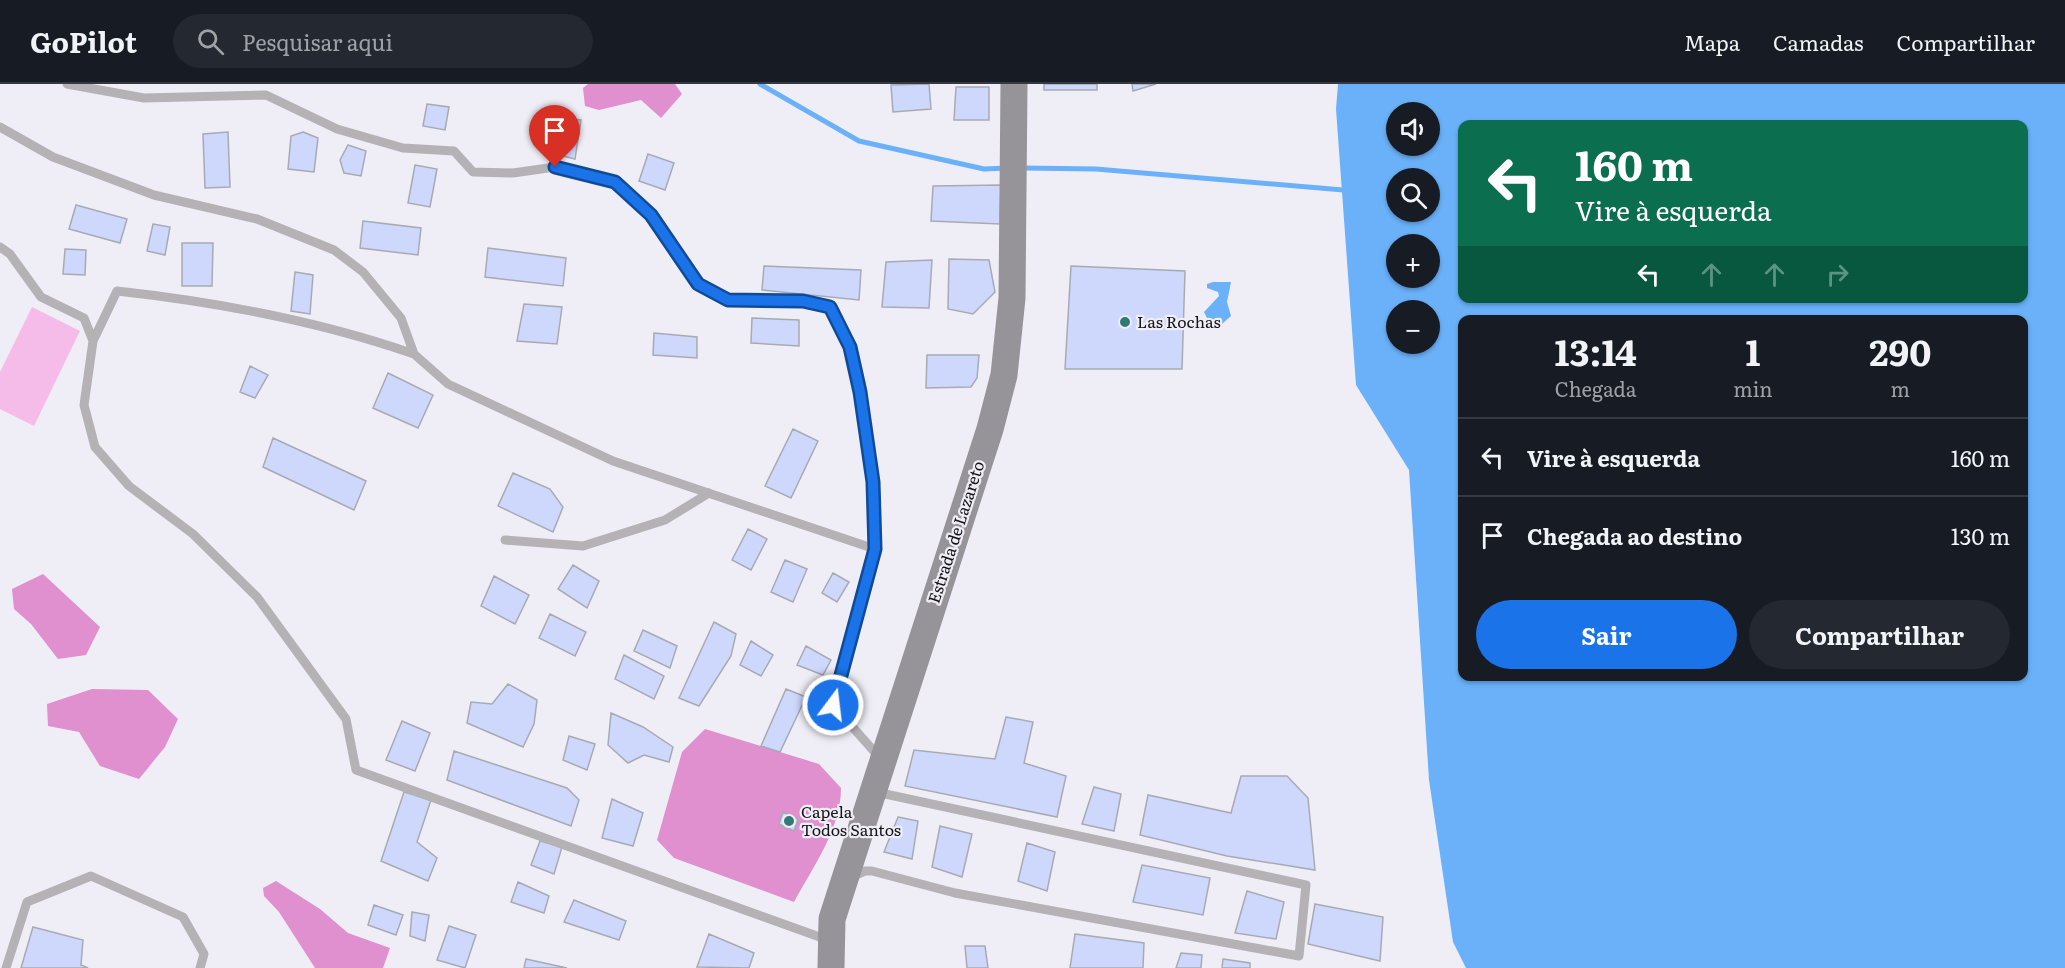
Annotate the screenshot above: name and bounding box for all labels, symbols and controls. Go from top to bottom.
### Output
search box [173,14,593,68]
text: GoPilot [30,20,137,62]
icon: search [194,25,227,58]
text: Pesquisar aqui [242,25,393,58]
text: Mapa [1684,26,1740,57]
text: Camadas [1773,26,1864,57]
text: Compartilhar [1897,26,2035,57]
map controls [1386,102,1440,354]
button: sound [1386,102,1440,156]
pin [529,105,580,167]
icon: arrive [538,114,571,147]
text: 160 m [1575,132,1693,194]
icon: left [1476,144,1554,222]
button: search [1386,168,1440,222]
text: Vire à esquerda [1575,189,1772,229]
button: + [1386,234,1440,288]
icon: left [1632,258,1665,291]
icon: ahead [1695,258,1728,291]
icon: ahead [1758,258,1791,291]
icon: right [1821,258,1854,291]
button: − [1386,300,1440,354]
place label: Las Rochas [1137,309,1221,333]
marker: Las Rochas [1118,315,1132,329]
text: 13:14 [1555,324,1637,377]
text: 1 [1745,324,1760,377]
text: 290 [1869,324,1931,377]
text: Chegada [1555,373,1637,403]
text: min [1733,373,1773,403]
text: m [1891,373,1910,403]
icon: left [1476,441,1509,474]
text: Vire à esquerda [1527,441,1700,474]
text: 160 m [1951,441,2010,474]
street label: Estrada de Lazareto [921,457,989,606]
icon: arrive [1476,519,1509,552]
text: Chegada ao destino [1527,519,1742,552]
text: 130 m [1951,519,2010,552]
button: Sair [1476,600,1737,669]
button: Compartilhar [1749,600,2010,669]
position arrow [801,673,865,737]
place label: Capela Todos Santos [801,799,901,841]
marker: Capela Todos Santos [782,814,796,828]

